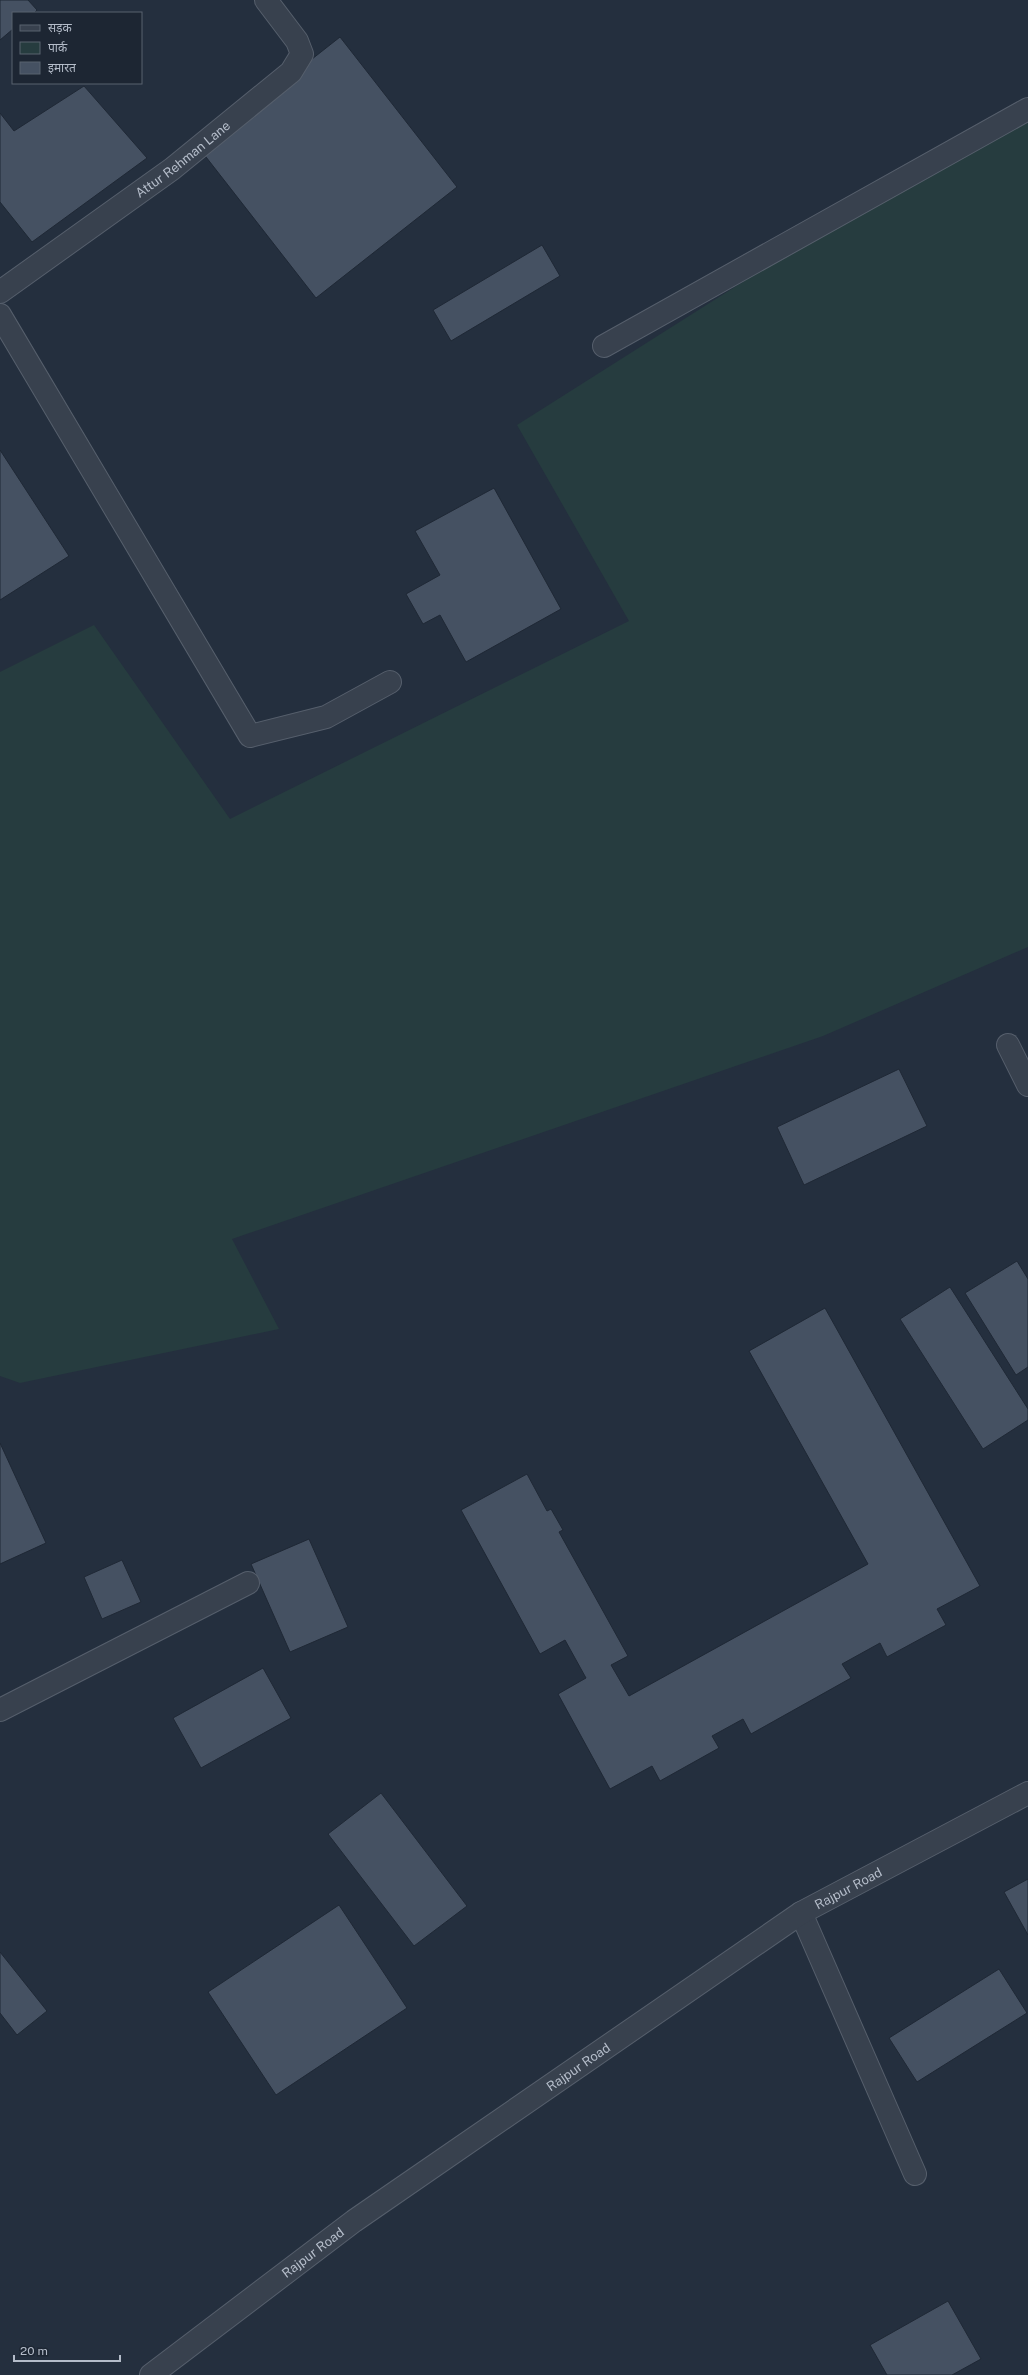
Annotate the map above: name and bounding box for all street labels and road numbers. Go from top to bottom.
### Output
street label: Attur Rehman Lane [132,117,233,200]
street label: Rajpur Road [812,1864,884,1912]
street label: Rajpur Road [543,2039,613,2094]
street label: Rajpur Road [279,2224,347,2281]

